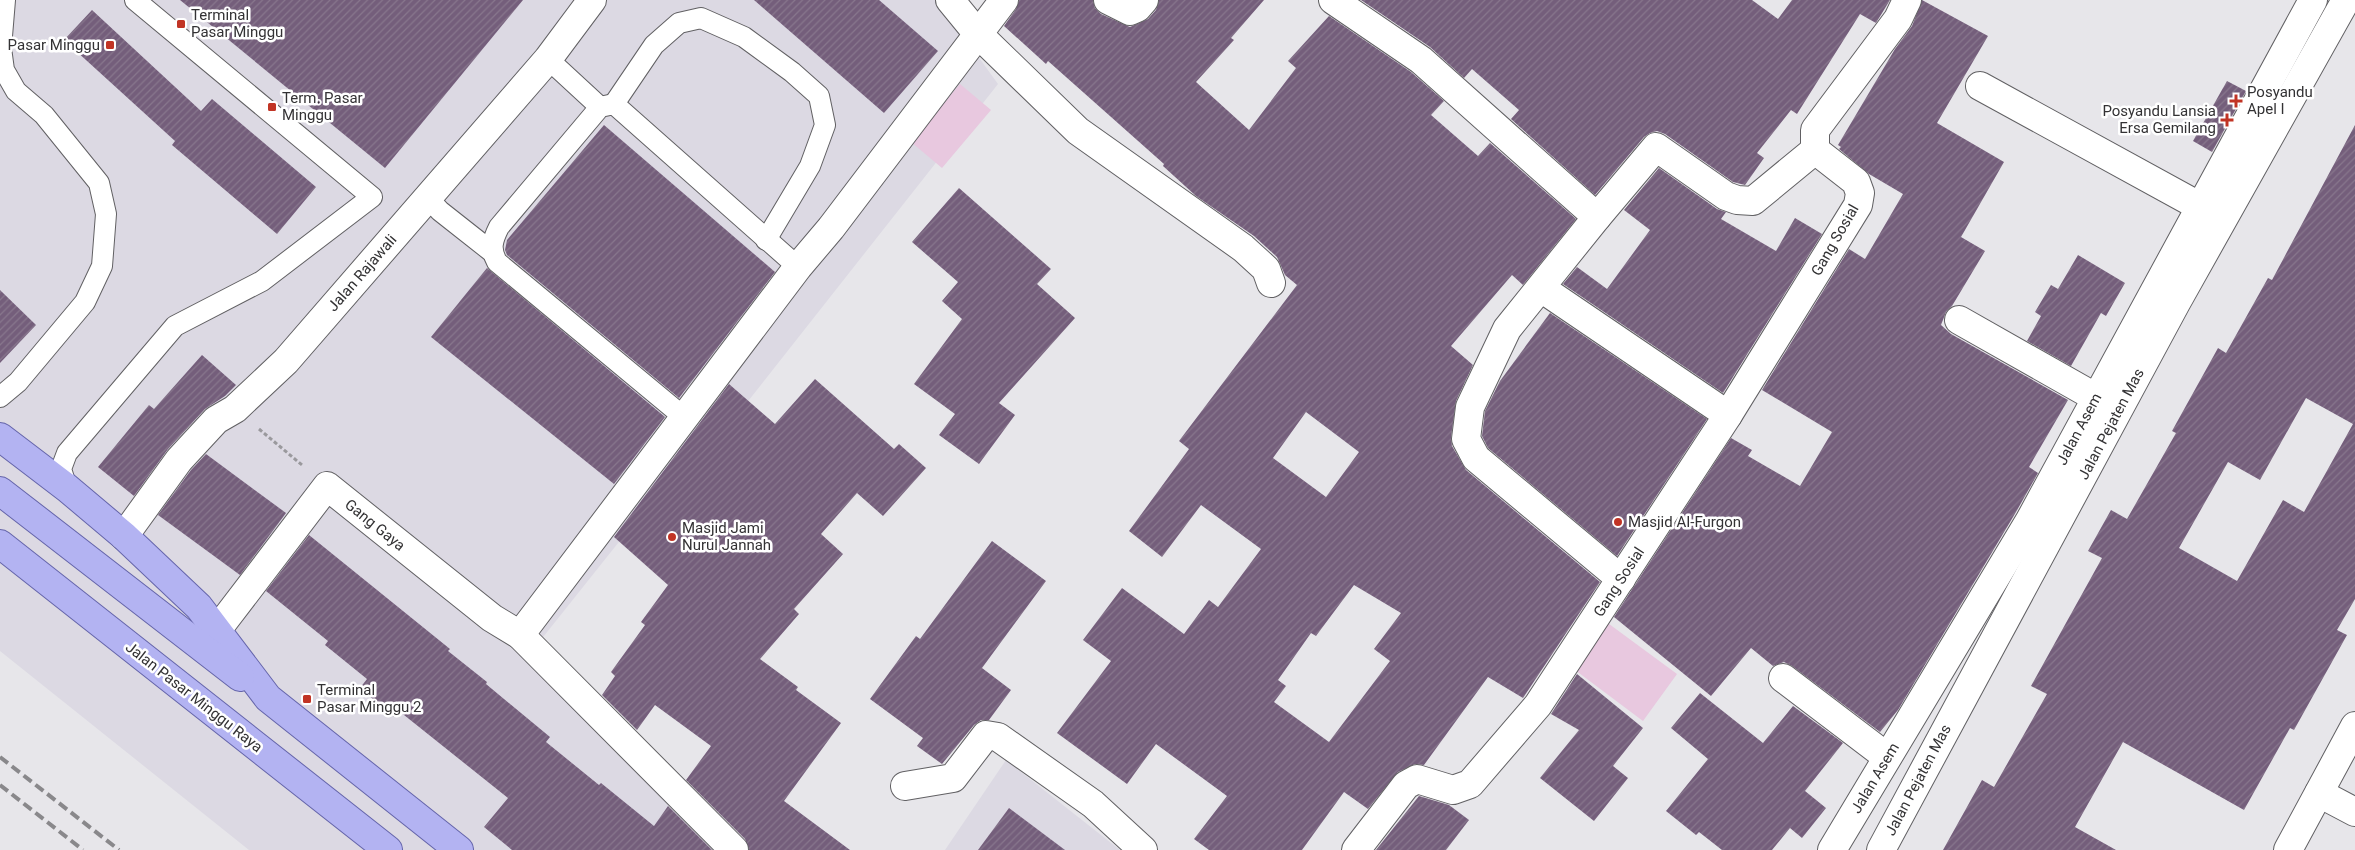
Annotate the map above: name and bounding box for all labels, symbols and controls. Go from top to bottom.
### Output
place label: Terminal Pasar Minggu [191,6,283,41]
marker: Terminal Pasar Minggu [175,18,187,30]
place label: Pasar Minggu [8,36,100,54]
marker: Pasar Minggu [104,39,116,51]
place label: Posyandu Apel I [2247,83,2313,118]
place label: Term. Pasar Minggu [282,89,363,124]
marker: Posyandu Apel I [2229,94,2243,108]
marker: Term. Pasar Minggu [266,101,278,113]
place label: Posyandu Lansia Ersa Gemilang [2102,102,2216,137]
marker: Posyandu Lansia Ersa Gemilang [2220,113,2234,127]
street label: Gang Sosial [1807,201,1863,279]
street label: Jalan Rajawali [324,231,400,315]
street label: Jalan Pejaten Mas [2074,365,2148,483]
street label: Jalan Asem [2053,390,2105,468]
street label: Gang Gaya [341,495,409,555]
place label: Masjid AI-Furgon [1628,513,1741,531]
marker: Masjid AI-Furgon [1612,516,1624,528]
place label: Masjid Jami Nurul Jannah [682,519,771,554]
marker: Masjid Jami Nurul Jannah [666,531,678,543]
street label: Gang Sosial [1590,544,1648,620]
street label: Jalan Pasar Minggu Raya [122,638,266,756]
place label: Terminal Pasar Minggu 2 [317,681,422,716]
marker: Terminal Pasar Minggu 2 [301,693,313,705]
street label: Jalan Pejaten Mas [1881,721,1955,839]
street label: Jalan Asem [1847,740,1903,816]

